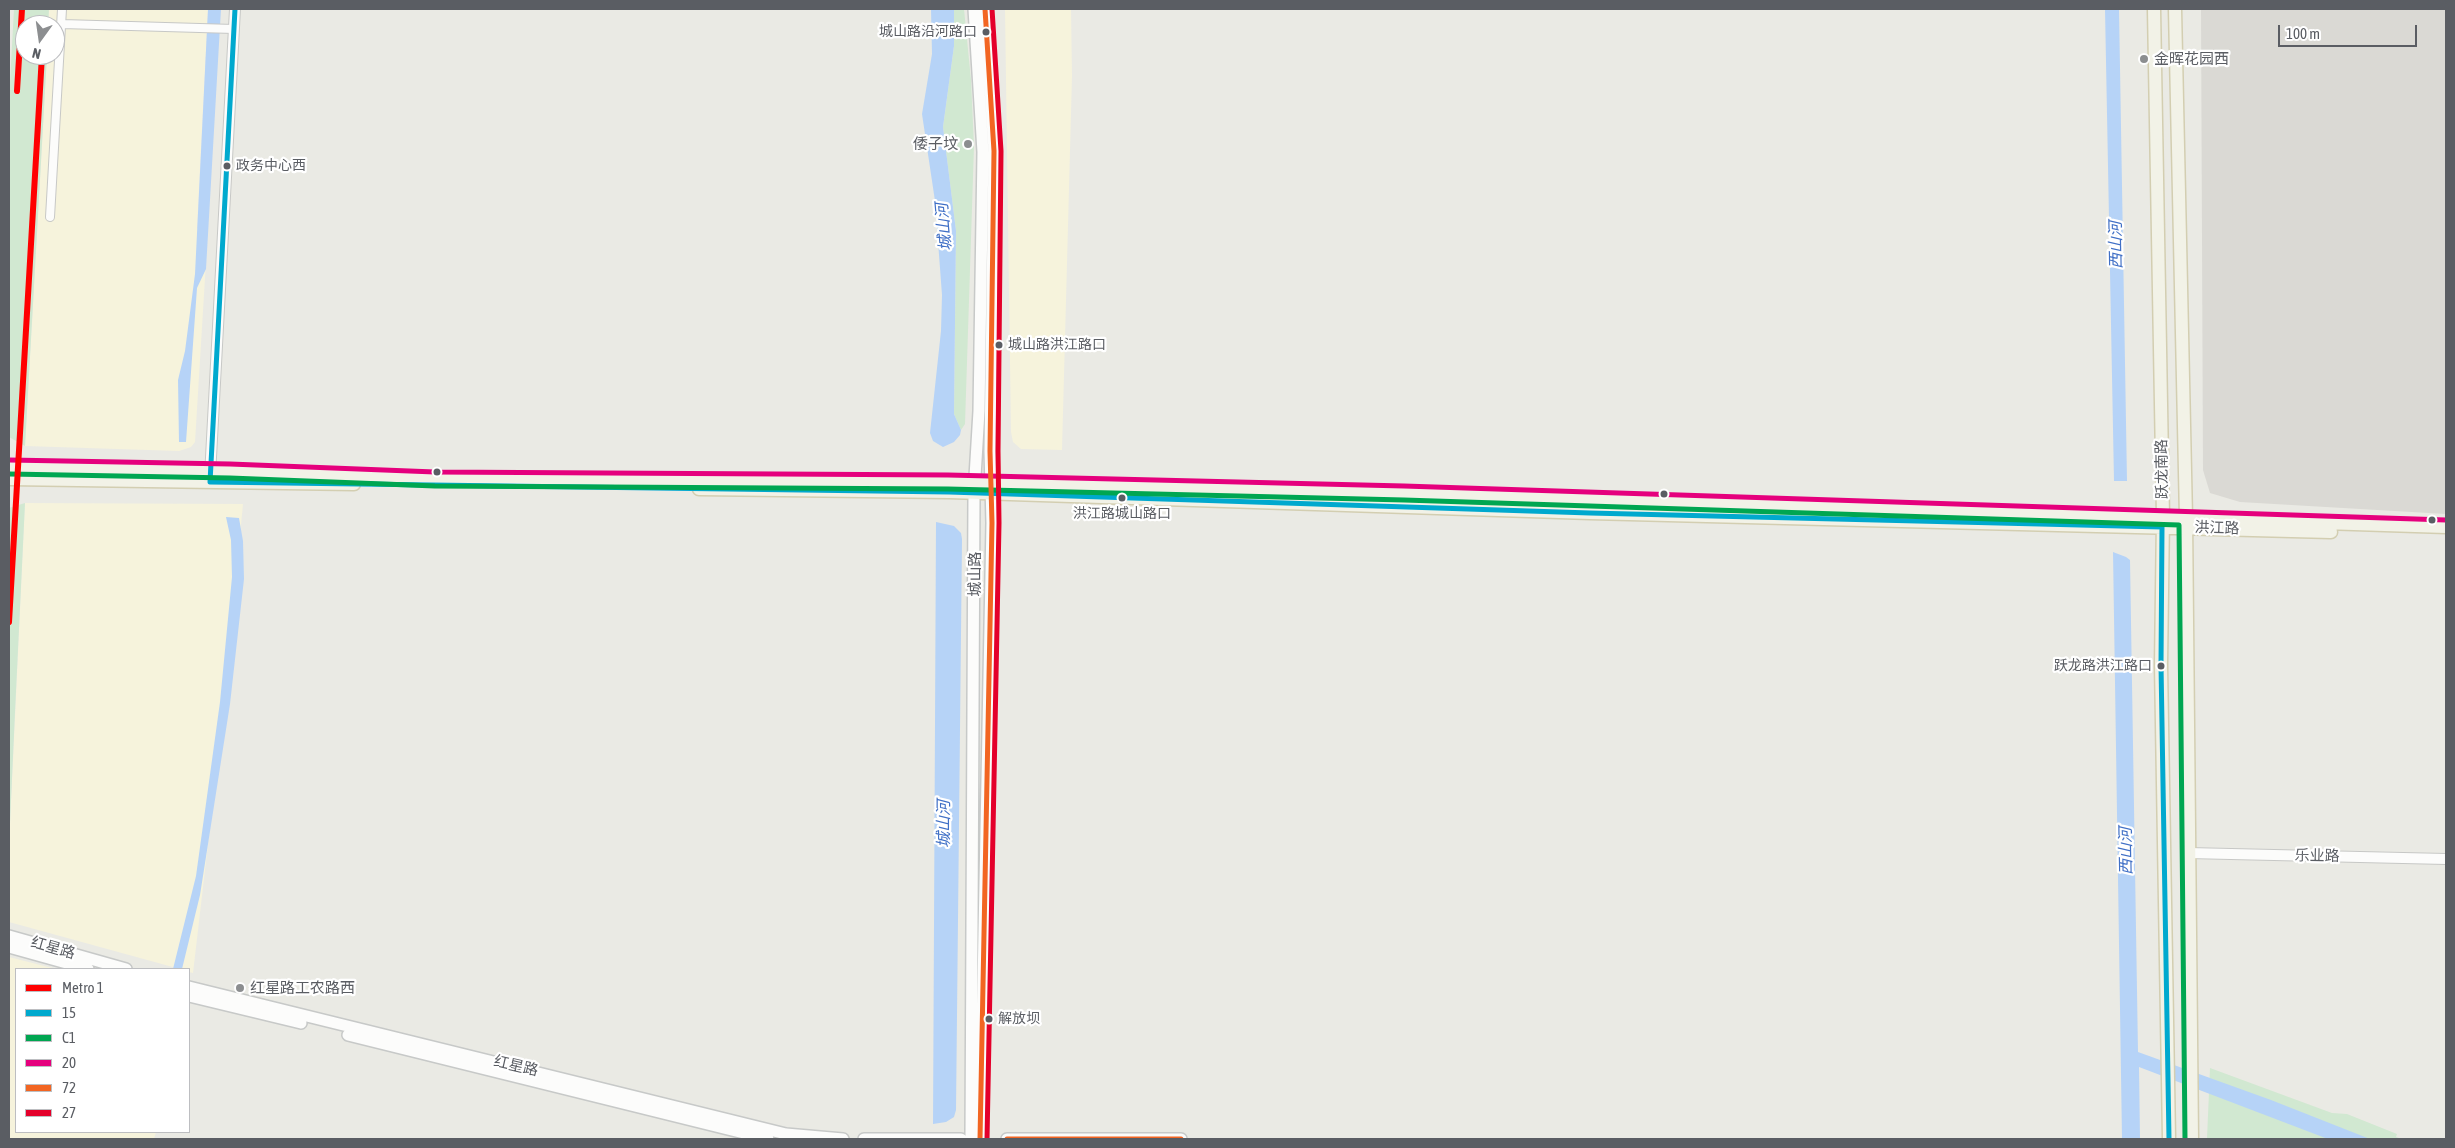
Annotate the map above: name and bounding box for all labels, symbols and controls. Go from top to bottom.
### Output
north arrow [15,15,65,65]
scale bar [2280,15,2419,47]
place label: 城山路沿河路口 [879,24,977,40]
text: 100 m [2286,25,2320,42]
marker: 城山路沿河路口 [981,27,991,37]
text: N [31,45,43,62]
place label: 金晖花园西 [2154,50,2229,68]
marker: 金晖花园西 [2138,53,2150,65]
place label: 倭子坟 [913,135,958,153]
marker: 倭子坟 [962,138,974,150]
place label: 政务中心西 [236,158,306,174]
marker: 政务中心西 [222,161,232,171]
water label: 城山河 [932,202,956,252]
water label: 西山河 [2106,221,2126,269]
place label: 城山路洪江路口 [1008,337,1106,353]
marker: 城山路洪江路口 [994,340,1004,350]
street label: 跃龙南路 [2152,439,2172,499]
unlabelled marker [432,467,442,477]
unlabelled marker [1659,489,1669,499]
marker: 洪江路城山路口 [1117,493,1127,503]
place label: 洪江路城山路口 [1073,506,1171,522]
unlabelled marker [2427,515,2437,525]
street label: 洪江路 [2194,518,2240,538]
street label: 城山路 [966,552,984,596]
place label: 跃龙路洪江路口 [2054,658,2152,674]
marker: 跃龙路洪江路口 [2156,661,2166,671]
water label: 城山河 [934,800,954,848]
water label: 西山河 [2116,827,2136,875]
street label: 乐业路 [2294,847,2340,865]
street label: 红星路 [29,933,77,963]
legend [15,968,190,1133]
text: Metro 1 [62,979,104,996]
place label: 红星路工农路西 [250,979,355,997]
marker: 红星路工农路西 [234,982,246,994]
text: 15 [62,1004,76,1021]
place label: 解放坝 [998,1011,1040,1027]
marker: 解放坝 [984,1014,994,1024]
text: C1 [62,1029,76,1046]
street label: 红星路 [492,1052,540,1080]
text: 20 [62,1054,76,1071]
text: 72 [62,1079,76,1096]
text: 27 [62,1104,76,1121]

